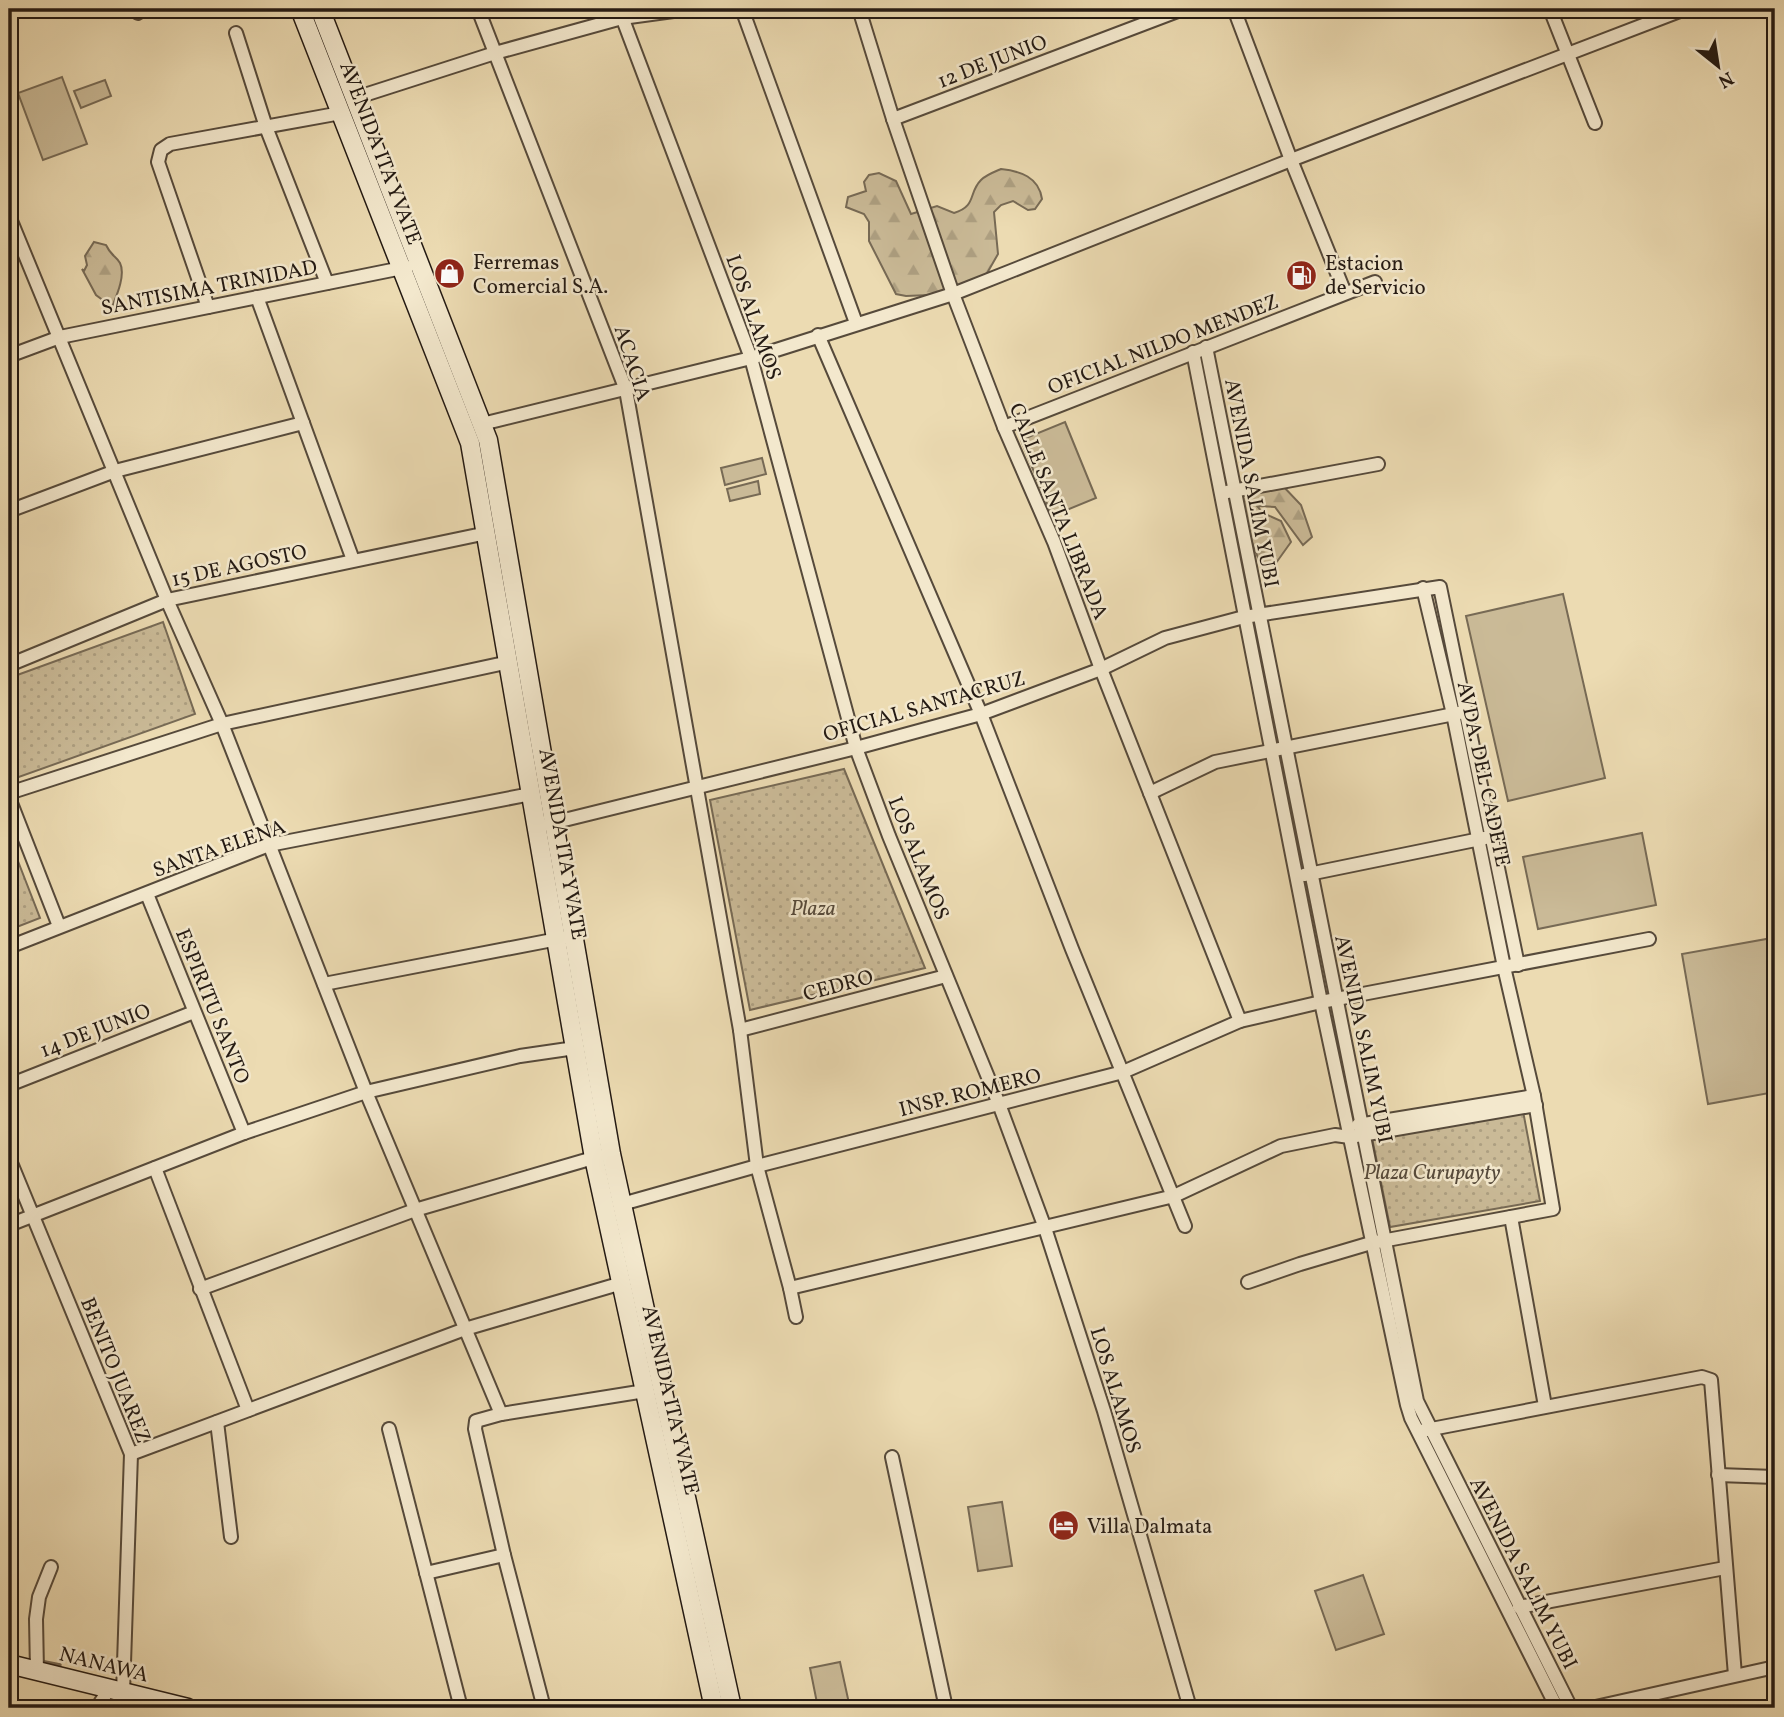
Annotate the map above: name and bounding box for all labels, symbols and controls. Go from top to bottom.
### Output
street label: 12 DE JUNIO [934,28,1052,97]
north arrow [1682,32,1752,102]
street label: AVENIDA ITA YVATE [331,58,428,249]
text: N [1713,64,1738,94]
place label: Ferremas Comercial S.A. [473,249,608,302]
place label: Estacion de Servicio [1325,250,1426,303]
street label: LOS ALAMOS [718,251,788,384]
street label: SANTISIMA TRINIDAD [99,253,320,324]
shop icon: Ferremas Comercial S.A. [433,257,467,291]
fuel station icon: Estacion de Servicio [1285,258,1319,292]
street label: OFICIAL NILDO MENDEZ [1044,288,1283,403]
street label: ACACIA [606,322,657,405]
street label: AVENIDA SALIM YUBI [1216,376,1285,590]
street label: CALLE SANTA LIBRADA [1001,399,1114,624]
street label: 15 DE AGOSTO [169,538,310,595]
street label: OFICIAL SANTACRUZ [820,665,1029,750]
street label: AVDA. DEL CADETE [1449,679,1516,870]
street label: AVENIDA ITA YVATE [530,746,593,942]
street label: LOS ALAMOS [880,793,956,925]
street label: SANTA ELENA [149,813,290,886]
park label: Plaza [790,895,836,924]
street label: ESPIRITU SANTO [167,925,256,1089]
street label: AVENIDA SALIM YUBI [1326,933,1399,1146]
street label: CEDRO [800,963,877,1010]
street label: 14 DE JUNIO [36,997,155,1066]
street label: INSP. ROMERO [896,1062,1044,1125]
park label: Plaza Curupayty [1363,1159,1501,1188]
street label: BENITO JUAREZ [72,1293,157,1448]
street label: AVENIDA ITA YVATE [634,1303,705,1498]
street label: LOS ALAMOS [1082,1324,1148,1457]
street label: AVENIDA SALIM YUBI [1462,1473,1584,1675]
hotel icon: Villa Dalmata [1047,1509,1081,1543]
place label: Villa Dalmata [1087,1513,1213,1542]
street label: NANAWA [56,1640,152,1691]

